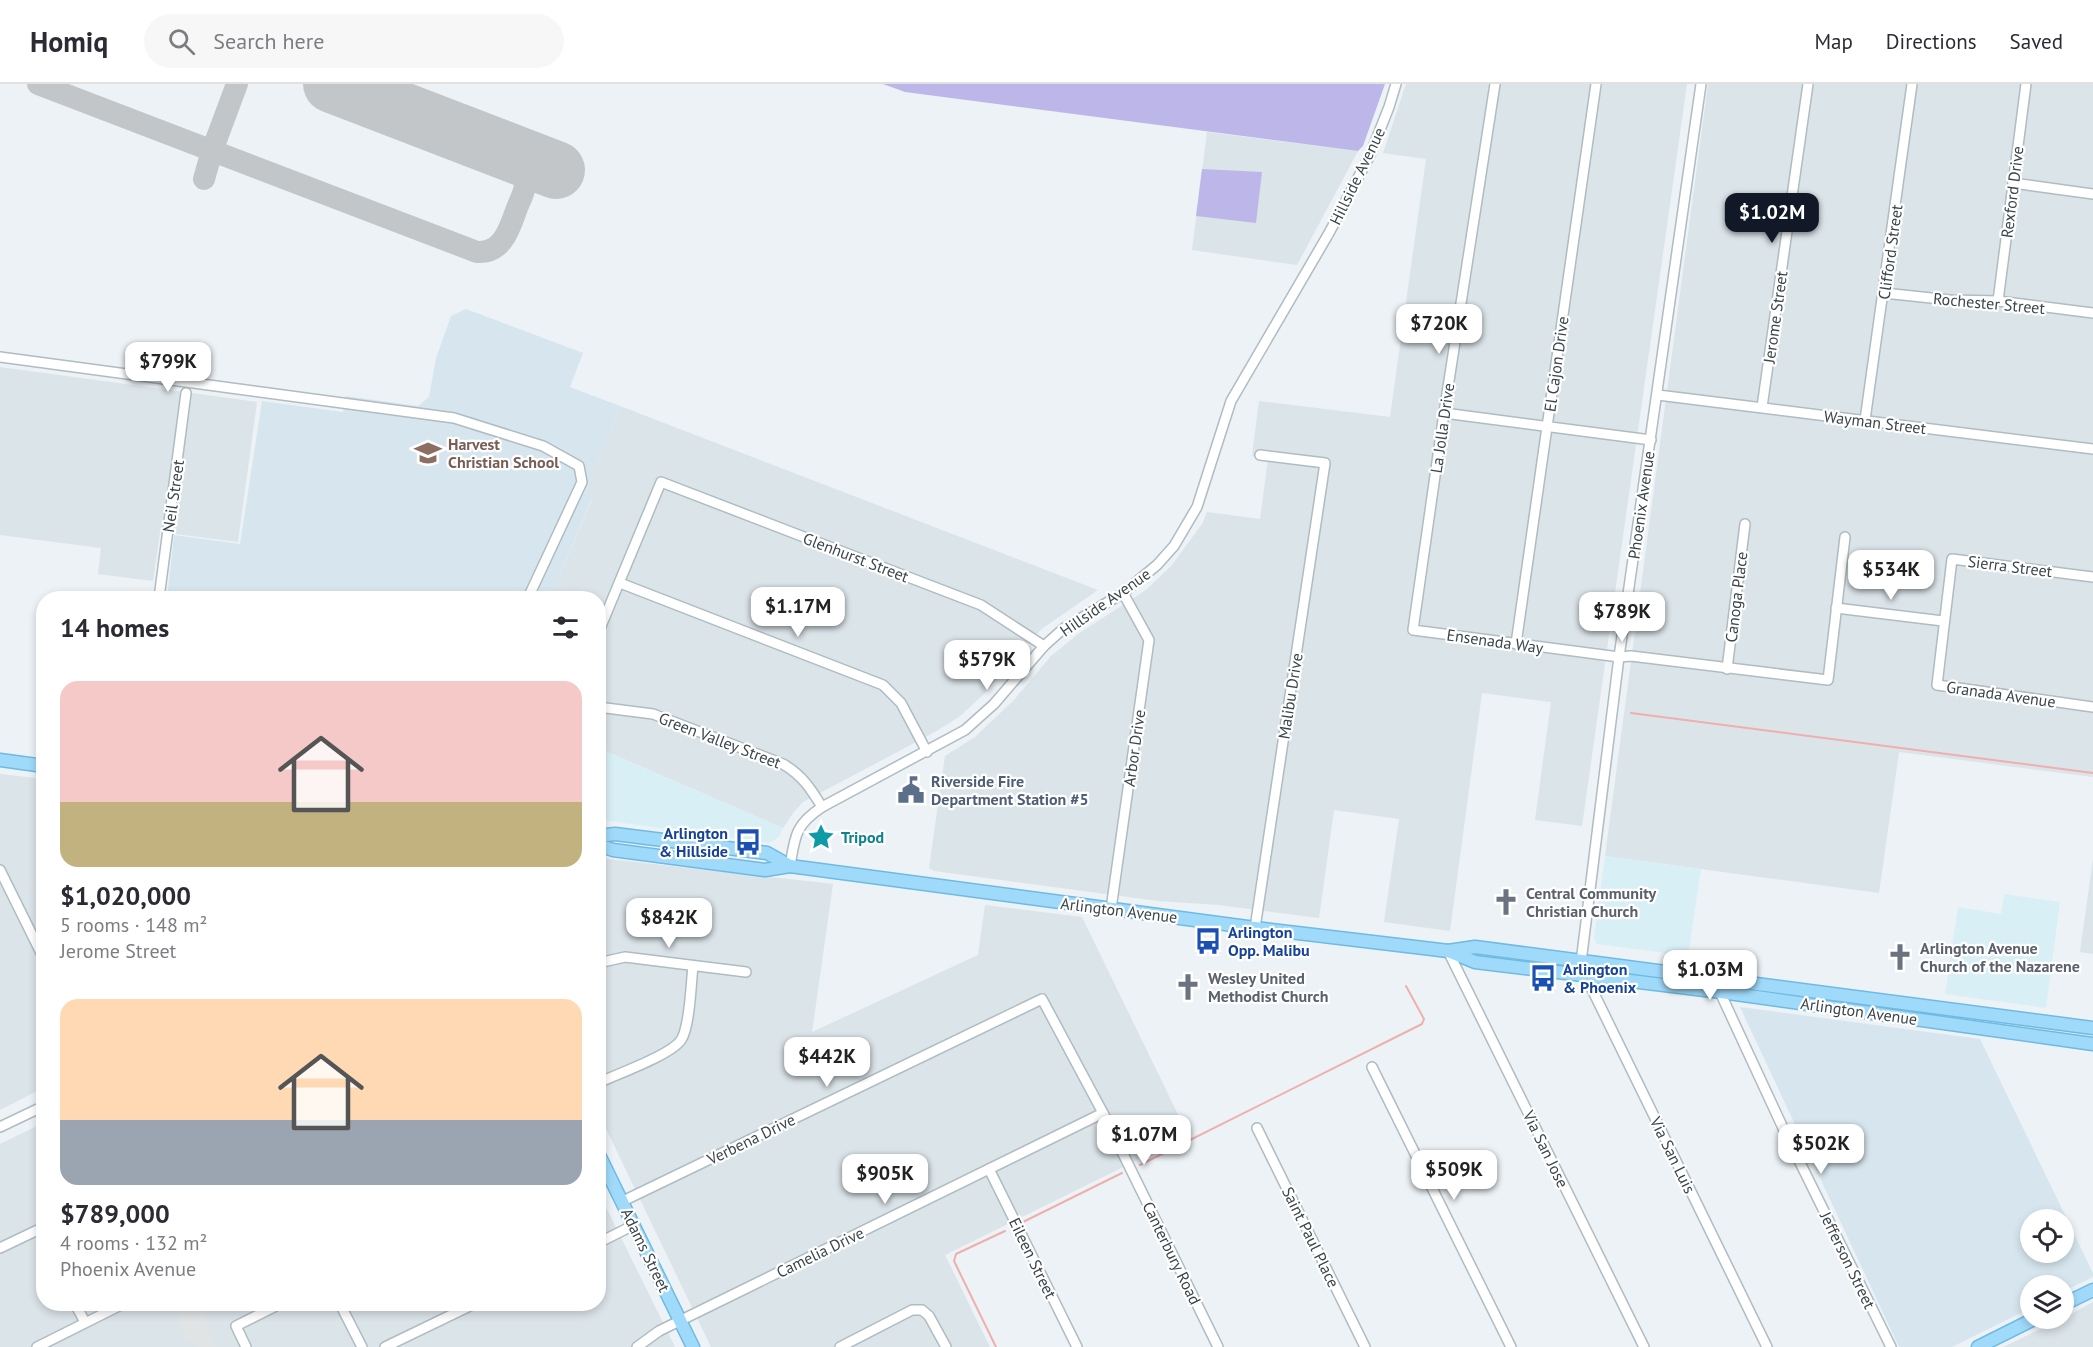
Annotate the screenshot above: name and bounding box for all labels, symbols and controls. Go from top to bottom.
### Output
search box [144,14,564,68]
text: Homiq [30,23,108,60]
icon: search [165,25,198,58]
text: Search here [213,27,324,55]
text: Map [1814,28,1853,55]
text: Directions [1886,28,1977,55]
text: Saved [2010,28,2063,55]
street label: Hillside Avenue [1325,124,1389,228]
street label: Rexford Drive [1996,145,2028,239]
pin: $1.02M [1723,193,1821,244]
text: $1.02M [1739,199,1805,225]
street label: Clifford Street [1873,203,1907,301]
street label: Jerome Street [1758,269,1791,365]
street label: Rochester Street [1932,288,2046,318]
pin: $720K [1397,304,1481,355]
text: $720K [1410,310,1468,336]
street label: El Cajon Drive [1539,315,1573,413]
pin: $799K [126,342,210,393]
text: $799K [139,348,197,374]
street label: La Jolla Drive [1426,382,1458,474]
street label: Wayman Street [1823,406,1928,438]
place label: Harvest Christian School [448,434,559,472]
school or university icon: Harvest Christian School [413,438,443,468]
street label: Phoenix Avenue [1624,450,1658,560]
street label: Neil Street [158,458,188,534]
street label: Glenhurst Street [800,528,912,587]
street label: Canoga Place [1721,550,1751,644]
pin: $534K [1849,550,1933,601]
street label: Sierra Street [1967,551,2054,581]
text: $534K [1862,556,1920,582]
street label: Hillside Avenue [1056,563,1154,641]
pin: $1.17M [749,587,847,638]
pin: $789K [1580,592,1664,643]
text: $1.17M [765,593,831,619]
text: $789K [1593,598,1651,624]
text: 14 homes [60,611,169,644]
icon: filters [549,611,582,644]
street label: Ensenada Way [1445,624,1545,658]
pin: $579K [945,640,1029,691]
text: $579K [958,646,1016,672]
street label: Malibu Drive [1273,651,1307,741]
street label: Granada Avenue [1945,676,2057,712]
street label: Green Valley Street [656,708,784,773]
street label: Arbor Drive [1119,708,1149,788]
icon: home [267,720,375,828]
place label: Riverside Fire Department Station #5 [931,771,1089,809]
public building icon: Riverside Fire Department Station #5 [896,775,926,805]
place icon: Tripod [806,822,836,852]
place label: Arlington & Hillside [659,823,728,861]
bus stop icon: Arlington & Hillside [733,827,763,857]
place label: Tripod [841,827,884,847]
text: $1,020,000 [60,879,191,912]
place label: Central Community Christian Church [1526,883,1656,921]
church icon: Central Community Christian Church [1491,887,1521,917]
street label: Arlington Avenue [1060,893,1178,927]
pin: $842K [627,898,711,949]
text: $842K [640,904,698,930]
text: 5 rooms · 148 m² [60,912,207,938]
place label: Arlington Opp. Malibu [1228,922,1310,960]
bus stop icon: Arlington Opp. Malibu [1193,926,1223,956]
text: Jerome Street [60,938,176,964]
place label: Arlington Avenue Church of the Nazarene [1920,938,2080,976]
church icon: Arlington Avenue Church of the Nazarene [1885,942,1915,972]
pin: $1.03M [1661,950,1759,1001]
text: $1.03M [1677,956,1743,982]
place label: Arlington & Phoenix [1563,959,1637,997]
bus stop icon: Arlington & Phoenix [1528,963,1558,993]
place label: Wesley United Methodist Church [1208,968,1328,1006]
church icon: Wesley United Methodist Church [1173,972,1203,1002]
street label: Arlington Avenue [1799,993,1919,1029]
pin: $442K [785,1037,869,1088]
icon: home [267,1038,375,1146]
text: $442K [798,1043,856,1069]
street label: Via San Jose [1518,1106,1573,1191]
street label: Verbena Drive [703,1109,798,1169]
street label: Via San Luis [1645,1113,1700,1197]
pin: $1.07M [1095,1115,1193,1166]
text: $1.07M [1111,1121,1177,1147]
pin: $502K [1779,1124,1863,1175]
text: $502K [1792,1130,1850,1156]
pin: $509K [1412,1150,1496,1201]
pin: $905K [843,1154,927,1205]
text: $509K [1425,1156,1483,1182]
text: $905K [856,1160,914,1186]
street label: Saint Paul Place [1278,1183,1344,1291]
text: $789,000 [60,1197,170,1230]
street label: Canterbury Road [1138,1198,1206,1308]
street label: Adams Street [617,1205,675,1296]
street label: Jefferson Street [1815,1207,1880,1312]
map controls [2020,1209,2074,1329]
button: locate [2020,1209,2074,1263]
street label: Eileen Street [1005,1214,1061,1302]
street label: Camelia Drive [773,1222,867,1282]
text: 4 rooms · 132 m² [60,1230,207,1256]
text: Phoenix Avenue [60,1256,196,1282]
button: layers [2020,1275,2074,1329]

